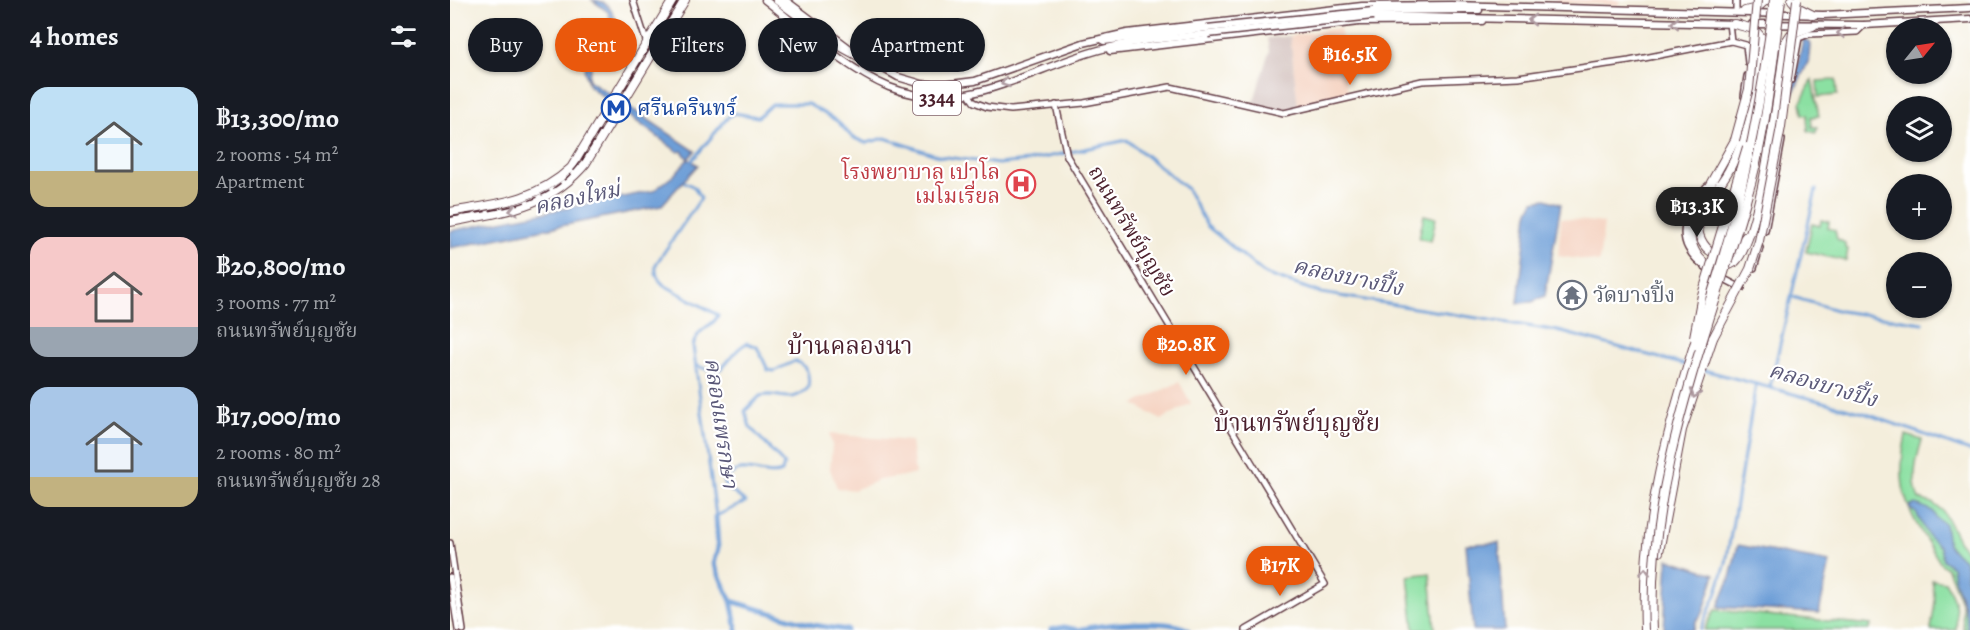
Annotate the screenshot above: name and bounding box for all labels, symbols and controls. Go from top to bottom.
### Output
one-way arrow [1527,14,1536,26]
one-way arrow [1671,16,1680,29]
chip: Buy [468,18,543,72]
chip: Rent [555,18,637,72]
chip: Filters [649,18,746,72]
chip: New [758,18,838,72]
chip: Apartment [850,18,985,72]
north arrow [1886,18,1952,84]
map controls [1886,18,1952,318]
text: 4 homes [30,19,119,54]
icon: filters [387,20,420,53]
one-way arrow [1836,26,1845,39]
pin: ฿16.5K [1301,35,1399,86]
text: ฿16.5K [1323,41,1377,68]
one-way arrow [1000,75,1011,88]
road number: 3344 [913,81,961,115]
metro station icon: ศรีนครินทร์ [600,92,632,124]
place label: ศรีนครินทร์ [637,94,738,122]
button: layers [1886,96,1952,162]
text: ฿13,300/mo [216,101,339,136]
icon: home [78,111,150,183]
text: 2 rooms · 54 m² [216,141,338,168]
place label: โรงพยาบาล เปาโล เมโมเรี่ยล [841,157,1000,210]
street label: ถนนทรัพย์บุญชัย [1082,160,1182,302]
text: Apartment [216,168,305,195]
hospital icon: โรงพยาบาล เปาโล เมโมเรี่ยล [1005,168,1037,200]
water label: คลองใหม่ [531,173,625,222]
button: + [1886,174,1952,240]
pin: ฿13.3K [1648,187,1746,238]
text: ฿13.3K [1670,193,1724,220]
one-way arrow [508,202,518,215]
text: ฿20,800/mo [216,249,346,284]
water label: คลองบางปิ้ง [1290,249,1407,303]
button: − [1886,252,1952,318]
icon: home [78,261,150,333]
temple icon: วัดบางปิ้ง [1556,279,1588,311]
place label: วัดบางปิ้ง [1593,279,1675,309]
text: 3 rooms · 77 m² [216,289,336,316]
text: ถนนทรัพย์บุญชัย [216,317,357,344]
pin: ฿20.8K [1137,325,1235,376]
district label: บ้านคลองนา [788,330,912,362]
text: ฿20.8K [1156,331,1216,358]
water label: คลองบางปิ้ง [1765,354,1882,415]
water label: คลองแพรกษา [697,356,745,491]
one-way arrow [1689,388,1702,399]
text: ฿17,000/mo [216,399,341,434]
district label: บ้านทรัพย์บุญชัย [1214,407,1380,439]
icon: home [78,411,150,483]
text: 2 rooms · 80 m² [216,439,341,466]
text: ถนนทรัพย์บุญชัย 28 [216,467,381,494]
pin: ฿17K [1244,546,1316,597]
text: ฿17K [1260,552,1300,579]
one-way arrow [1639,567,1652,576]

